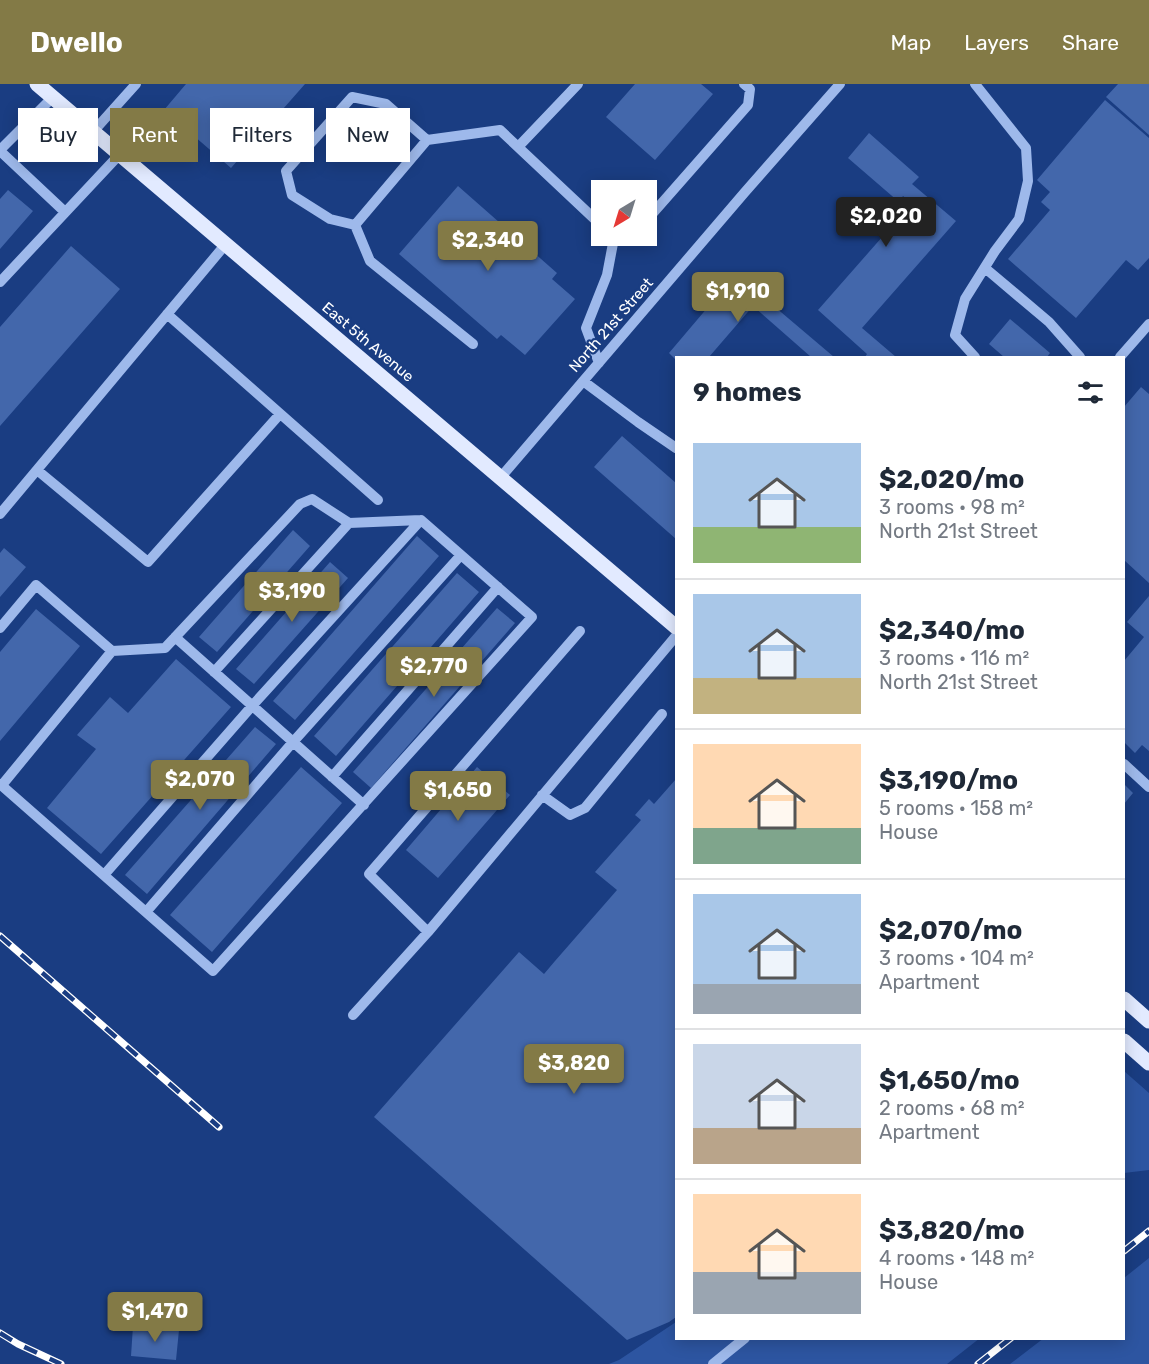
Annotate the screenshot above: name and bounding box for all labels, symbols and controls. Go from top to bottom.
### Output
text: Dwello [30,26,123,59]
text: Map [890,30,931,55]
text: Layers [964,30,1029,55]
text: Share [1062,30,1119,55]
chip: Buy [18,108,98,162]
chip: Rent [110,108,198,162]
chip: Filters [210,108,314,162]
chip: New [326,108,410,162]
north arrow [591,180,657,246]
map controls [591,180,657,246]
pin: $2,020 [837,197,935,248]
text: $2,020 [850,204,922,228]
pin: $2,340 [439,221,537,272]
text: $2,340 [452,228,524,252]
pin: $1,910 [689,272,787,323]
street label: North 21st Street [565,274,657,376]
text: $1,910 [706,279,770,303]
street label: East 5th Avenue [318,298,418,386]
icon: filters [1074,376,1107,409]
text: 9 homes [693,377,802,408]
text: $2,020/mo [879,464,1024,495]
icon: home [741,467,813,539]
text: 3 rooms · 98 m² [879,495,1025,519]
text: North 21st Street [879,519,1038,543]
pin: $3,190 [243,572,341,623]
text: $3,190 [258,579,326,603]
text: $2,340/mo [879,615,1025,646]
icon: home [741,618,813,690]
text: 3 rooms · 116 m² [879,646,1029,670]
pin: $2,770 [385,647,483,698]
text: $2,770 [400,654,468,678]
text: North 21st Street [879,670,1038,694]
pin: $2,070 [151,760,249,811]
text: $3,190/mo [879,765,1018,796]
text: $2,070 [165,767,235,791]
icon: home [741,768,813,840]
pin: $1,650 [409,771,507,822]
text: $1,650 [424,778,492,802]
text: 5 rooms · 158 m² [879,796,1033,820]
text: House [879,820,938,844]
text: $2,070/mo [879,915,1022,946]
icon: home [741,918,813,990]
text: 3 rooms · 104 m² [879,946,1034,970]
text: Apartment [879,970,980,994]
pin: $3,820 [525,1044,623,1095]
text: $3,820 [538,1051,610,1075]
text: $1,650/mo [879,1065,1020,1096]
icon: home [741,1068,813,1140]
text: 2 rooms · 68 m² [879,1096,1025,1120]
text: Apartment [879,1120,980,1144]
text: $3,820/mo [879,1215,1025,1246]
icon: home [741,1218,813,1290]
text: 4 rooms · 148 m² [879,1246,1034,1270]
text: House [879,1270,938,1294]
pin: $1,470 [106,1292,204,1343]
text: $1,470 [122,1299,188,1323]

